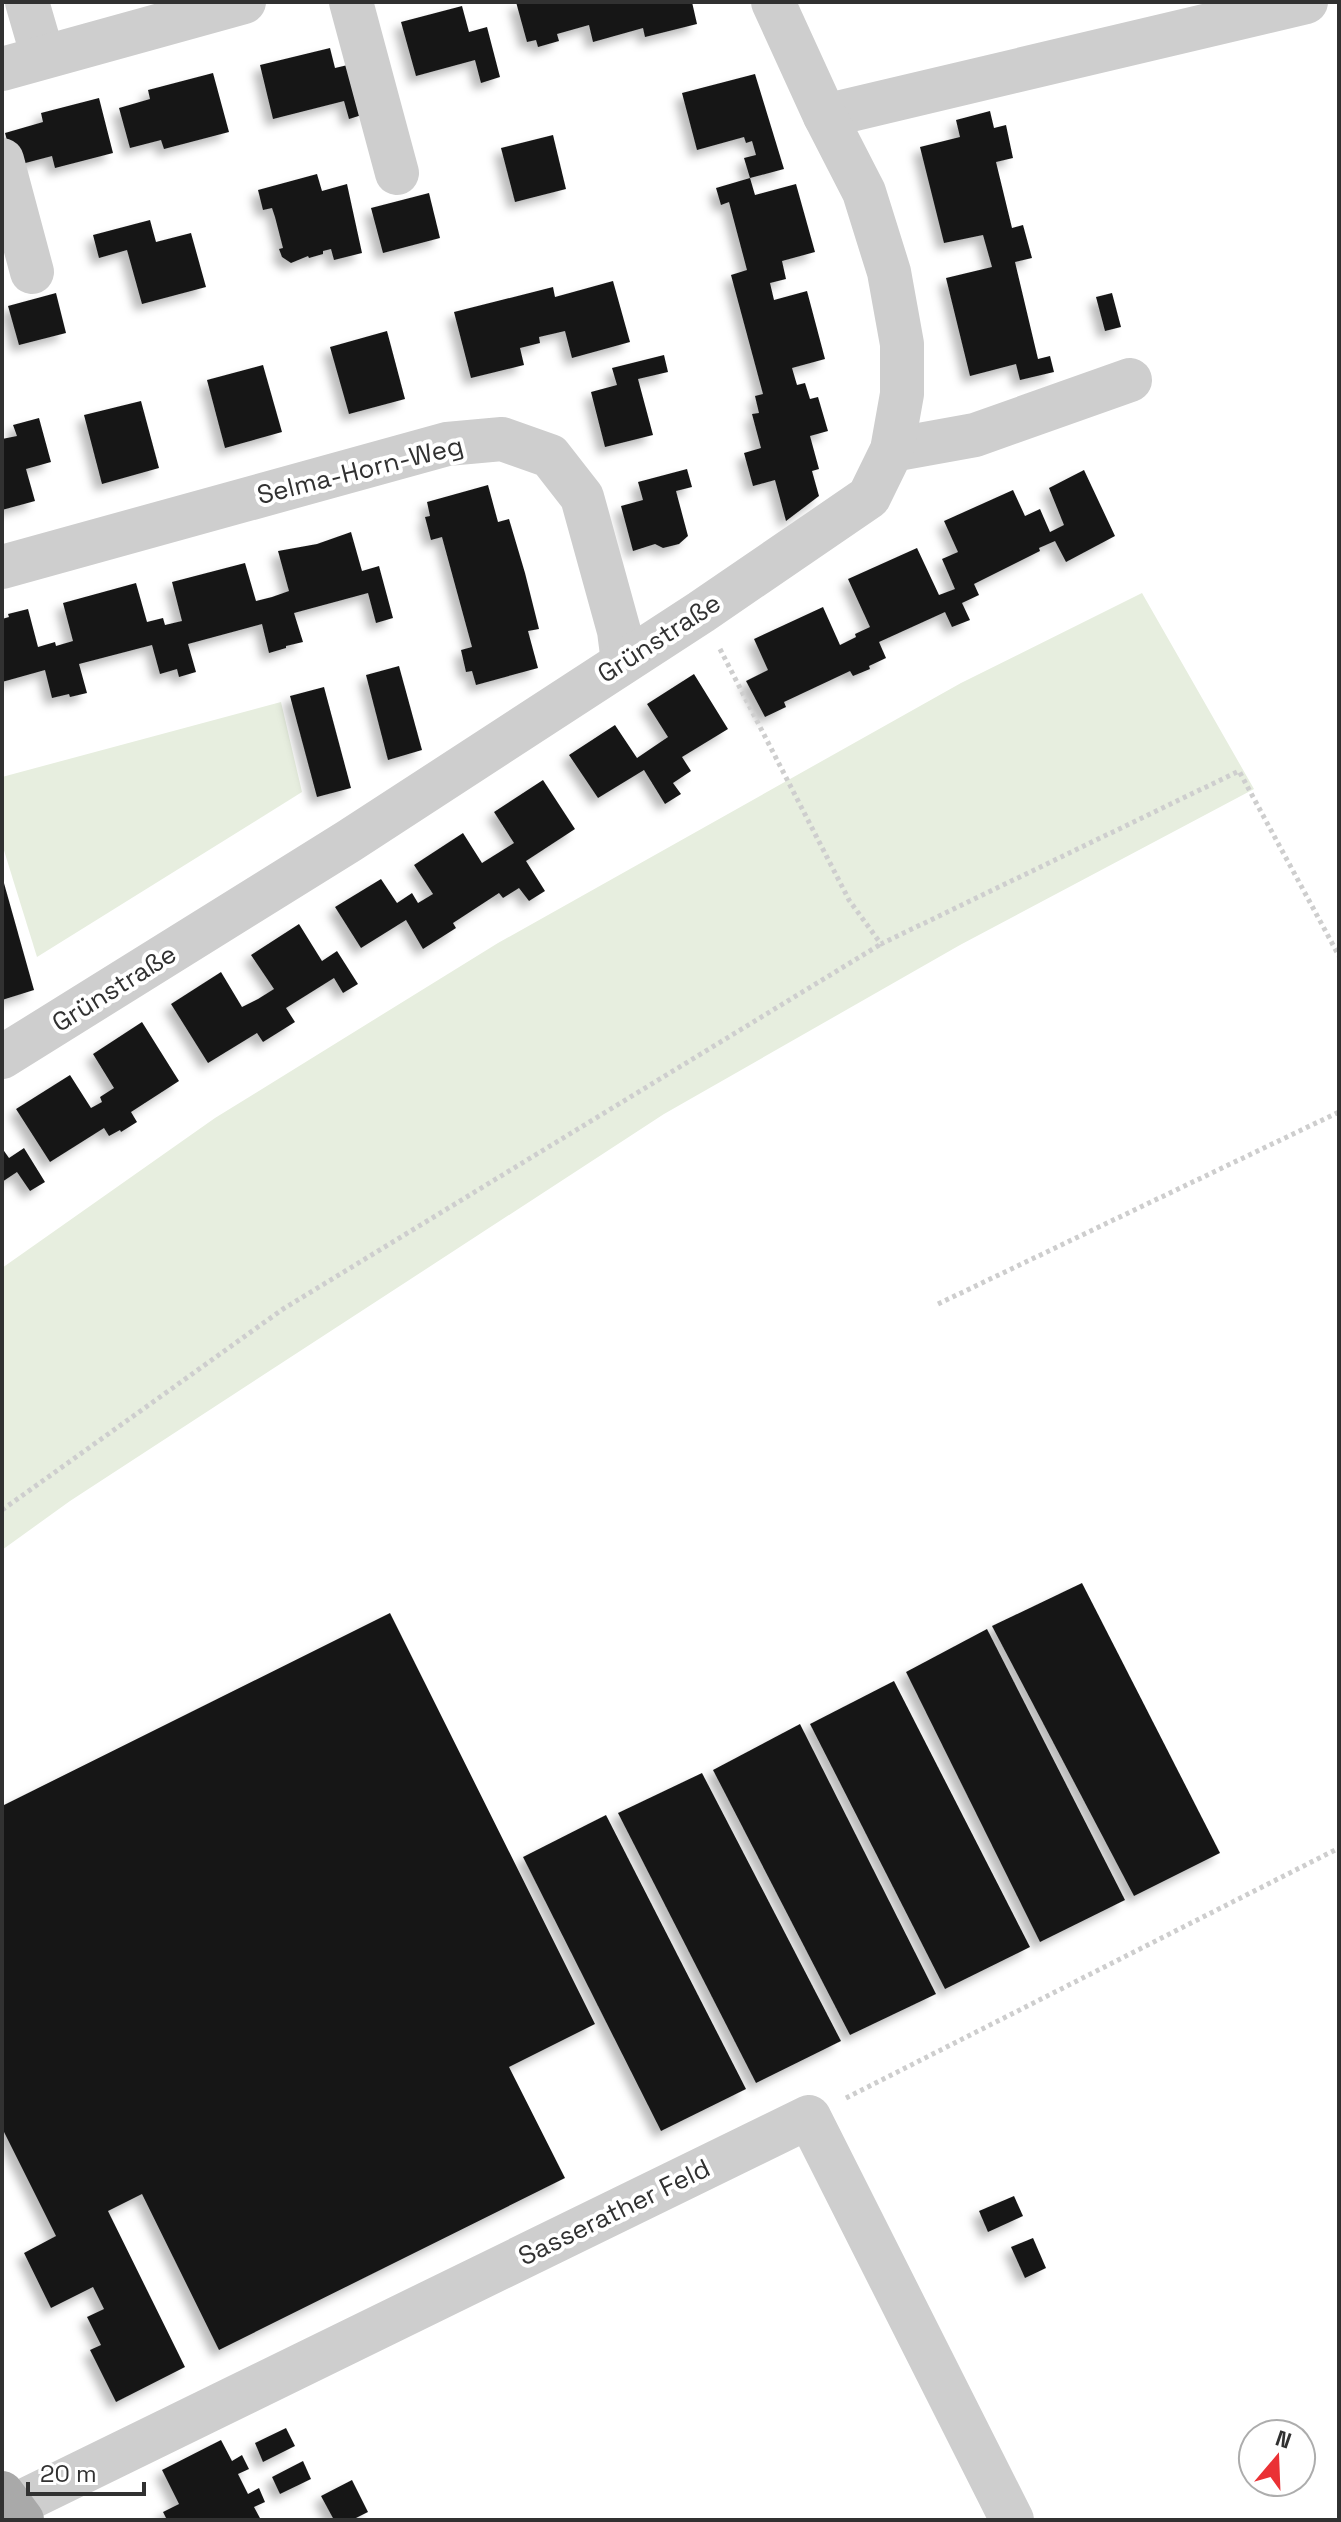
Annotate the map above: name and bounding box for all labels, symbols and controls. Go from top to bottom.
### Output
street label: Selma-Horn-Weg [253,428,467,512]
street label: Grünstraße [591,586,727,690]
street label: Grünstraße [46,936,182,1040]
street label: Sasserather Feld [513,2151,715,2273]
north arrow [1237,2418,1317,2498]
text: N [1272,2423,1295,2455]
scale bar [28,2446,144,2496]
text: 20 m [40,2458,97,2489]

